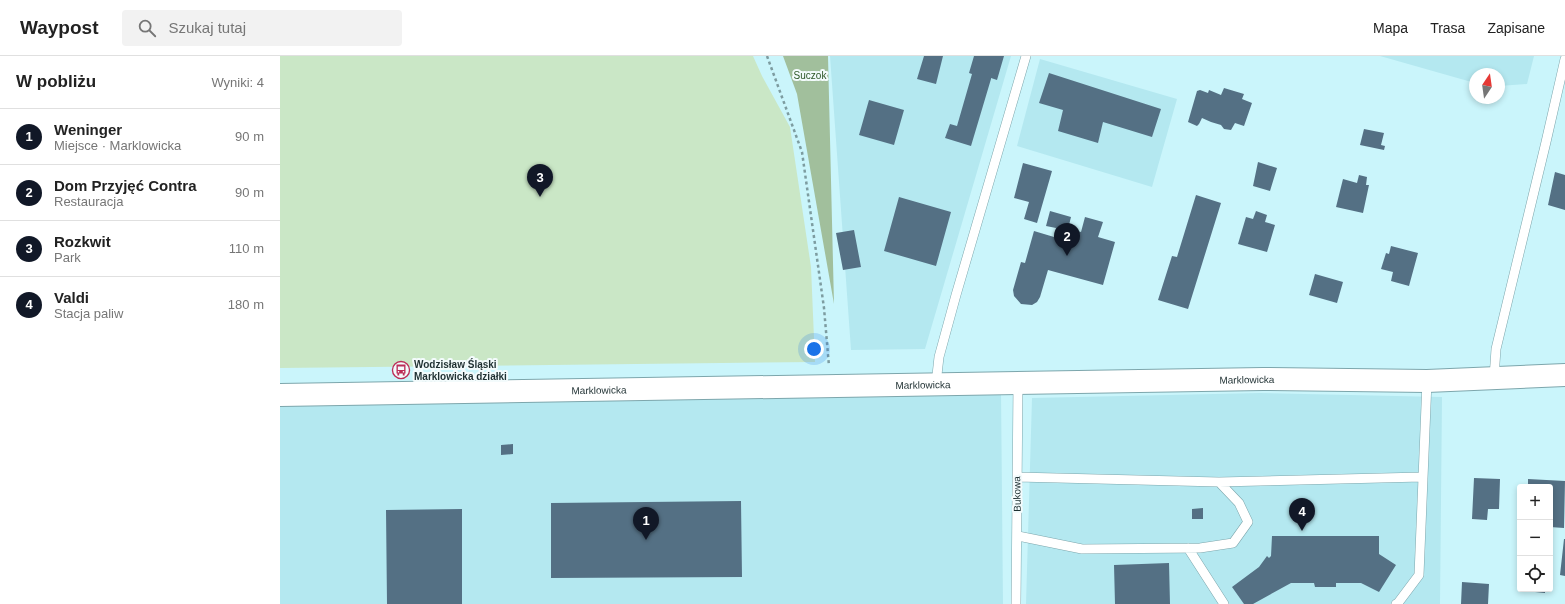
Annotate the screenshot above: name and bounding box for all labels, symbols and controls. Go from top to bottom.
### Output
search box [122,10,402,46]
text: Waypost [20,17,98,38]
icon: search [136,17,158,39]
text: Szukaj tutaj [168,19,246,36]
text: Mapa [1373,20,1408,36]
text: Trasa [1430,20,1465,36]
text: Zapisane [1487,20,1545,36]
north arrow [1469,68,1505,104]
park label: Suczok [794,70,827,81]
text: W pobliżu [16,72,96,91]
text: Wyniki: 4 [211,75,264,90]
text: Weninger [54,121,122,138]
text: 1 [25,129,33,144]
text: 90 m [235,129,264,144]
text: Miejsce · Marklowicka [54,138,181,153]
pin: 3 [527,164,553,197]
text: Dom Przyjęć Contra [54,177,197,194]
text: 2 [25,185,33,200]
text: 90 m [235,185,264,200]
text: Restauracja [54,194,123,209]
pin: 2 [1054,223,1080,256]
text: Rozkwit [54,233,111,250]
text: 3 [25,241,33,256]
text: 110 m [229,241,264,256]
text: Park [54,250,81,265]
text: Valdi [54,289,89,306]
text: 4 [25,297,33,312]
text: 180 m [228,297,264,312]
text: Stacja paliw [54,306,123,321]
your location [804,339,824,359]
place label: Wodzisław Śląski Marklowicka działki [414,358,507,382]
bus stop icon: Wodzisław Śląski Marklowicka działki [391,360,411,380]
street label: Marklowicka [1219,373,1275,385]
street label: Marklowicka [895,379,951,390]
street label: Marklowicka [571,384,627,396]
street label: Bukowa [1011,476,1023,512]
map controls [1517,484,1553,592]
button: + [1517,484,1553,520]
pin: 4 [1289,498,1315,531]
pin: 1 [633,507,659,540]
button: − [1517,520,1553,556]
button: locate [1517,556,1553,592]

